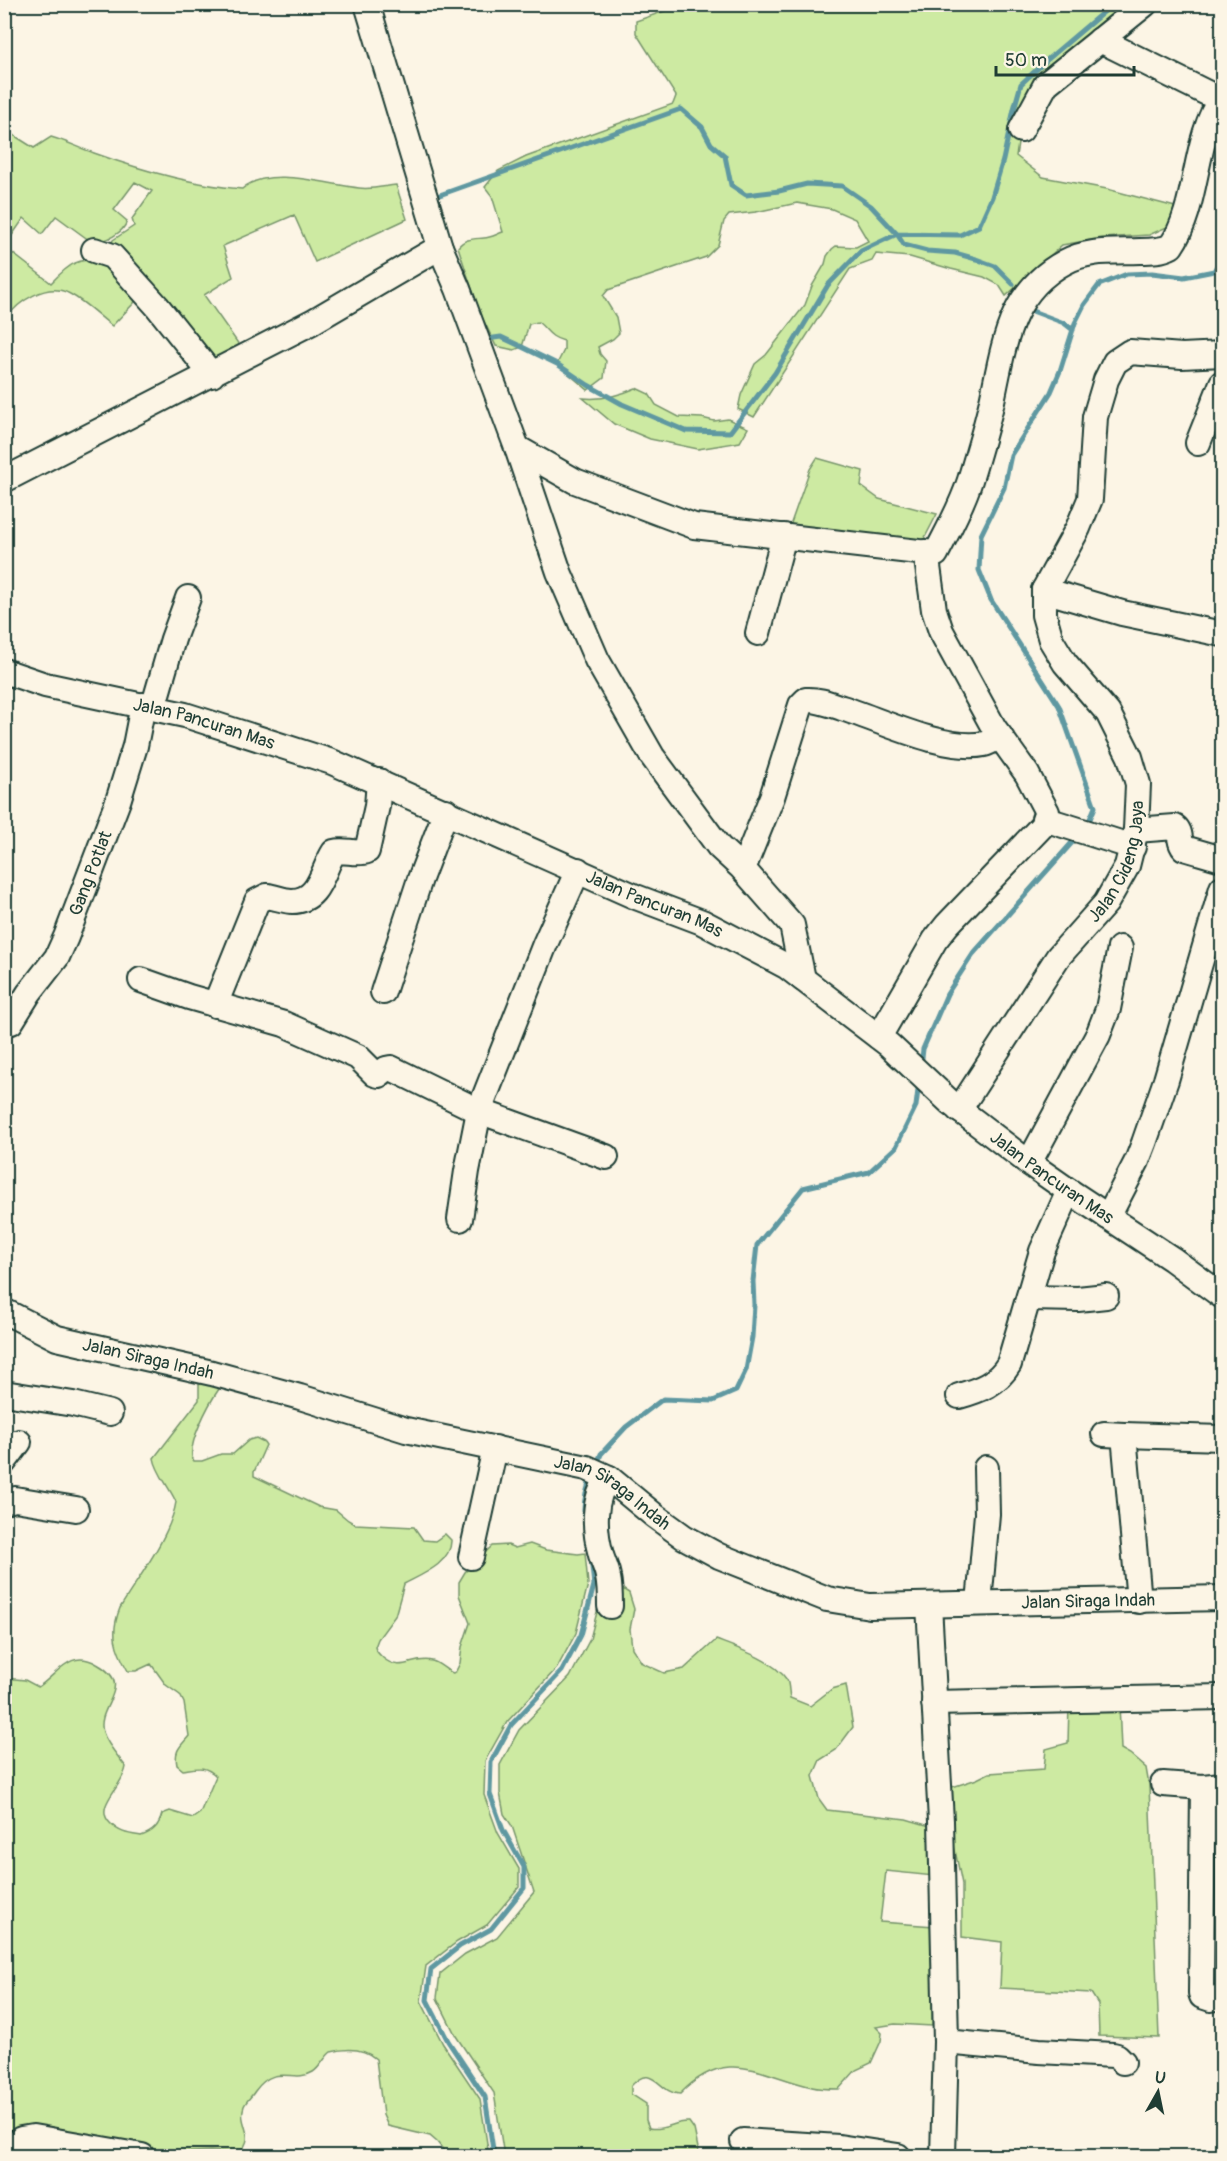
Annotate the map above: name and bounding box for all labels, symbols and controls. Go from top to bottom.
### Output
scale bar [996,39,1134,77]
text: 50 m [1005,49,1047,72]
street label: Jalan Pancuran Mas [131,693,278,755]
street label: Jalan Cideng Jaya [1083,800,1149,928]
street label: Gang Potlat [64,827,118,919]
street label: Jalan Pancuran Mas [582,865,727,943]
street label: Jalan Pancuran Mas [985,1126,1118,1229]
street label: Jalan Siraga Indah [80,1333,216,1385]
street label: Jalan Siraga Indah [552,1450,675,1535]
street label: Jalan Siraga Indah [1021,1589,1155,1615]
north arrow [1128,2062,1188,2122]
text: U [1153,2067,1167,2089]

